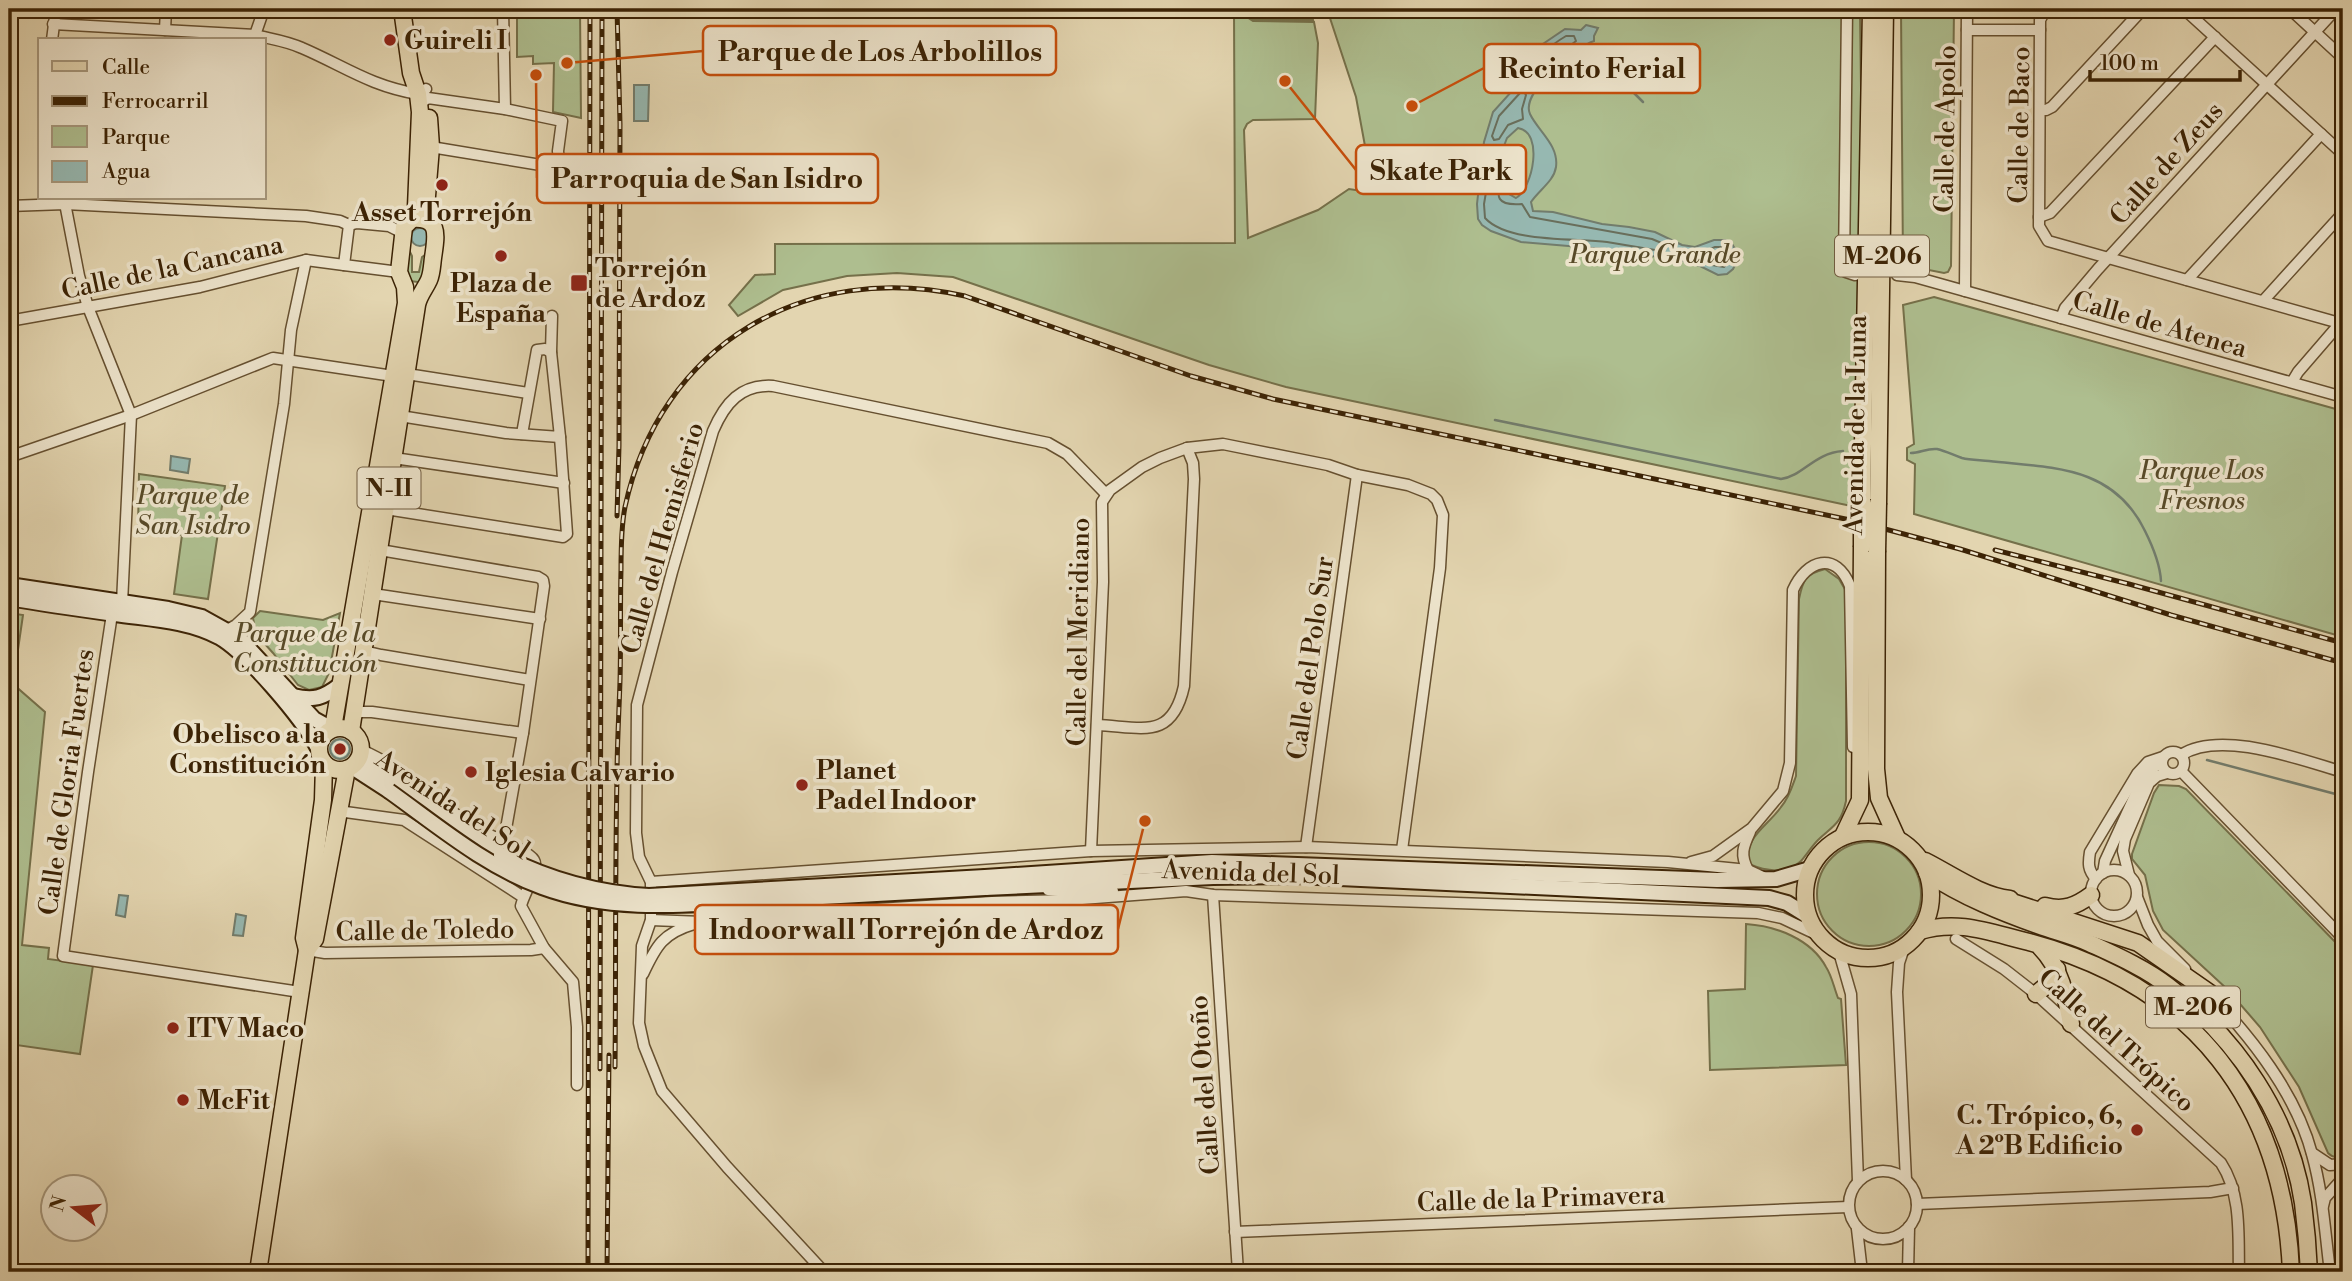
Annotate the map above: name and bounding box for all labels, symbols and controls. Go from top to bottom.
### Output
place label: Guireli I [404,25,507,57]
callout: Parque de Los Arbolillos [703,26,1056,75]
marker: Guireli I [382,32,398,48]
text: Parque de Los Arbolillos [718,35,1042,70]
legend [38,38,266,200]
scale bar [2090,38,2240,82]
callout: Recinto Ferial [1484,44,1700,93]
street label: Calle de Apolo [1929,45,1963,213]
street label: Calle de Baco [2003,46,2037,204]
text: 100 m [2100,51,2159,77]
text: Recinto Ferial [1498,52,1686,87]
text: Calle [102,55,150,81]
text: Ferrocarril [102,89,208,115]
street label: Calle de Zeus [2103,96,2230,232]
text: Parque [102,125,170,151]
callout: Skate Park [1356,145,1526,194]
callout: Parroquia de San Isidro [537,154,878,203]
text: Skate Park [1370,154,1513,189]
text: Agua [101,159,151,185]
text: Parroquia de San Isidro [551,162,863,197]
marker: Asset Torrejón [434,177,450,193]
place label: Asset Torrejón [351,197,532,229]
street label: Calle de la Cancana [58,229,287,307]
road number: M-206 [1835,235,1929,276]
park label: Parque Grande [1568,239,1741,271]
marker: Plaza de España [493,248,509,264]
place label: Torrejón de Ardoz [595,253,707,315]
place label: Plaza de España [450,268,552,330]
marker: Torrejón de Ardoz [569,273,589,293]
street label: Calle de Atenea [2069,285,2251,365]
street label: Avenida de la Luna [1838,314,1874,536]
street label: Calle del Hemisferio [615,419,711,658]
park label: Parque Los Fresnos [2139,455,2265,517]
road number: N-II [358,467,420,508]
park label: Parque de San Isidro [135,480,251,542]
street label: Calle del Meridiano [1061,517,1097,747]
street label: Calle del Polo Sur [1281,554,1341,762]
park label: Parque de la Constitución [233,618,378,680]
street label: Calle de Gloria Fuertes [32,647,102,917]
place label: Obelisco a la Constitución [169,719,327,781]
marker: Obelisco a la Constitución [332,741,348,757]
street label: Avenida del Sol [368,742,536,867]
place label: Planet Padel Indoor [816,755,976,817]
place label: Iglesia Calvario [485,757,675,789]
marker: Iglesia Calvario [463,764,479,780]
marker: Planet Padel Indoor [794,777,810,793]
street label: Avenida del Sol [1161,854,1341,892]
callout: Indoorwall Torrejón de Ardoz [695,905,1118,954]
street label: Calle de Toledo [335,913,515,949]
text: Indoorwall Torrejón de Ardoz [709,913,1103,948]
street label: Calle del Trópico [2031,962,2201,1120]
road number: M-206 [2146,987,2240,1028]
street label: Calle del Otoño [1183,994,1227,1176]
place label: ITV Maco [187,1013,304,1045]
marker: ITV Maco [165,1020,181,1036]
place label: McFit [197,1085,270,1117]
marker: McFit [175,1092,191,1108]
place label: C. Trópico, 6, A 2ºB Edificio [1955,1100,2123,1162]
marker: C. Trópico, 6, A 2ºB Edificio [2129,1122,2145,1138]
north arrow [38,1172,108,1242]
street label: Calle de la Primavera [1416,1179,1666,1219]
text: N [45,1193,72,1214]

